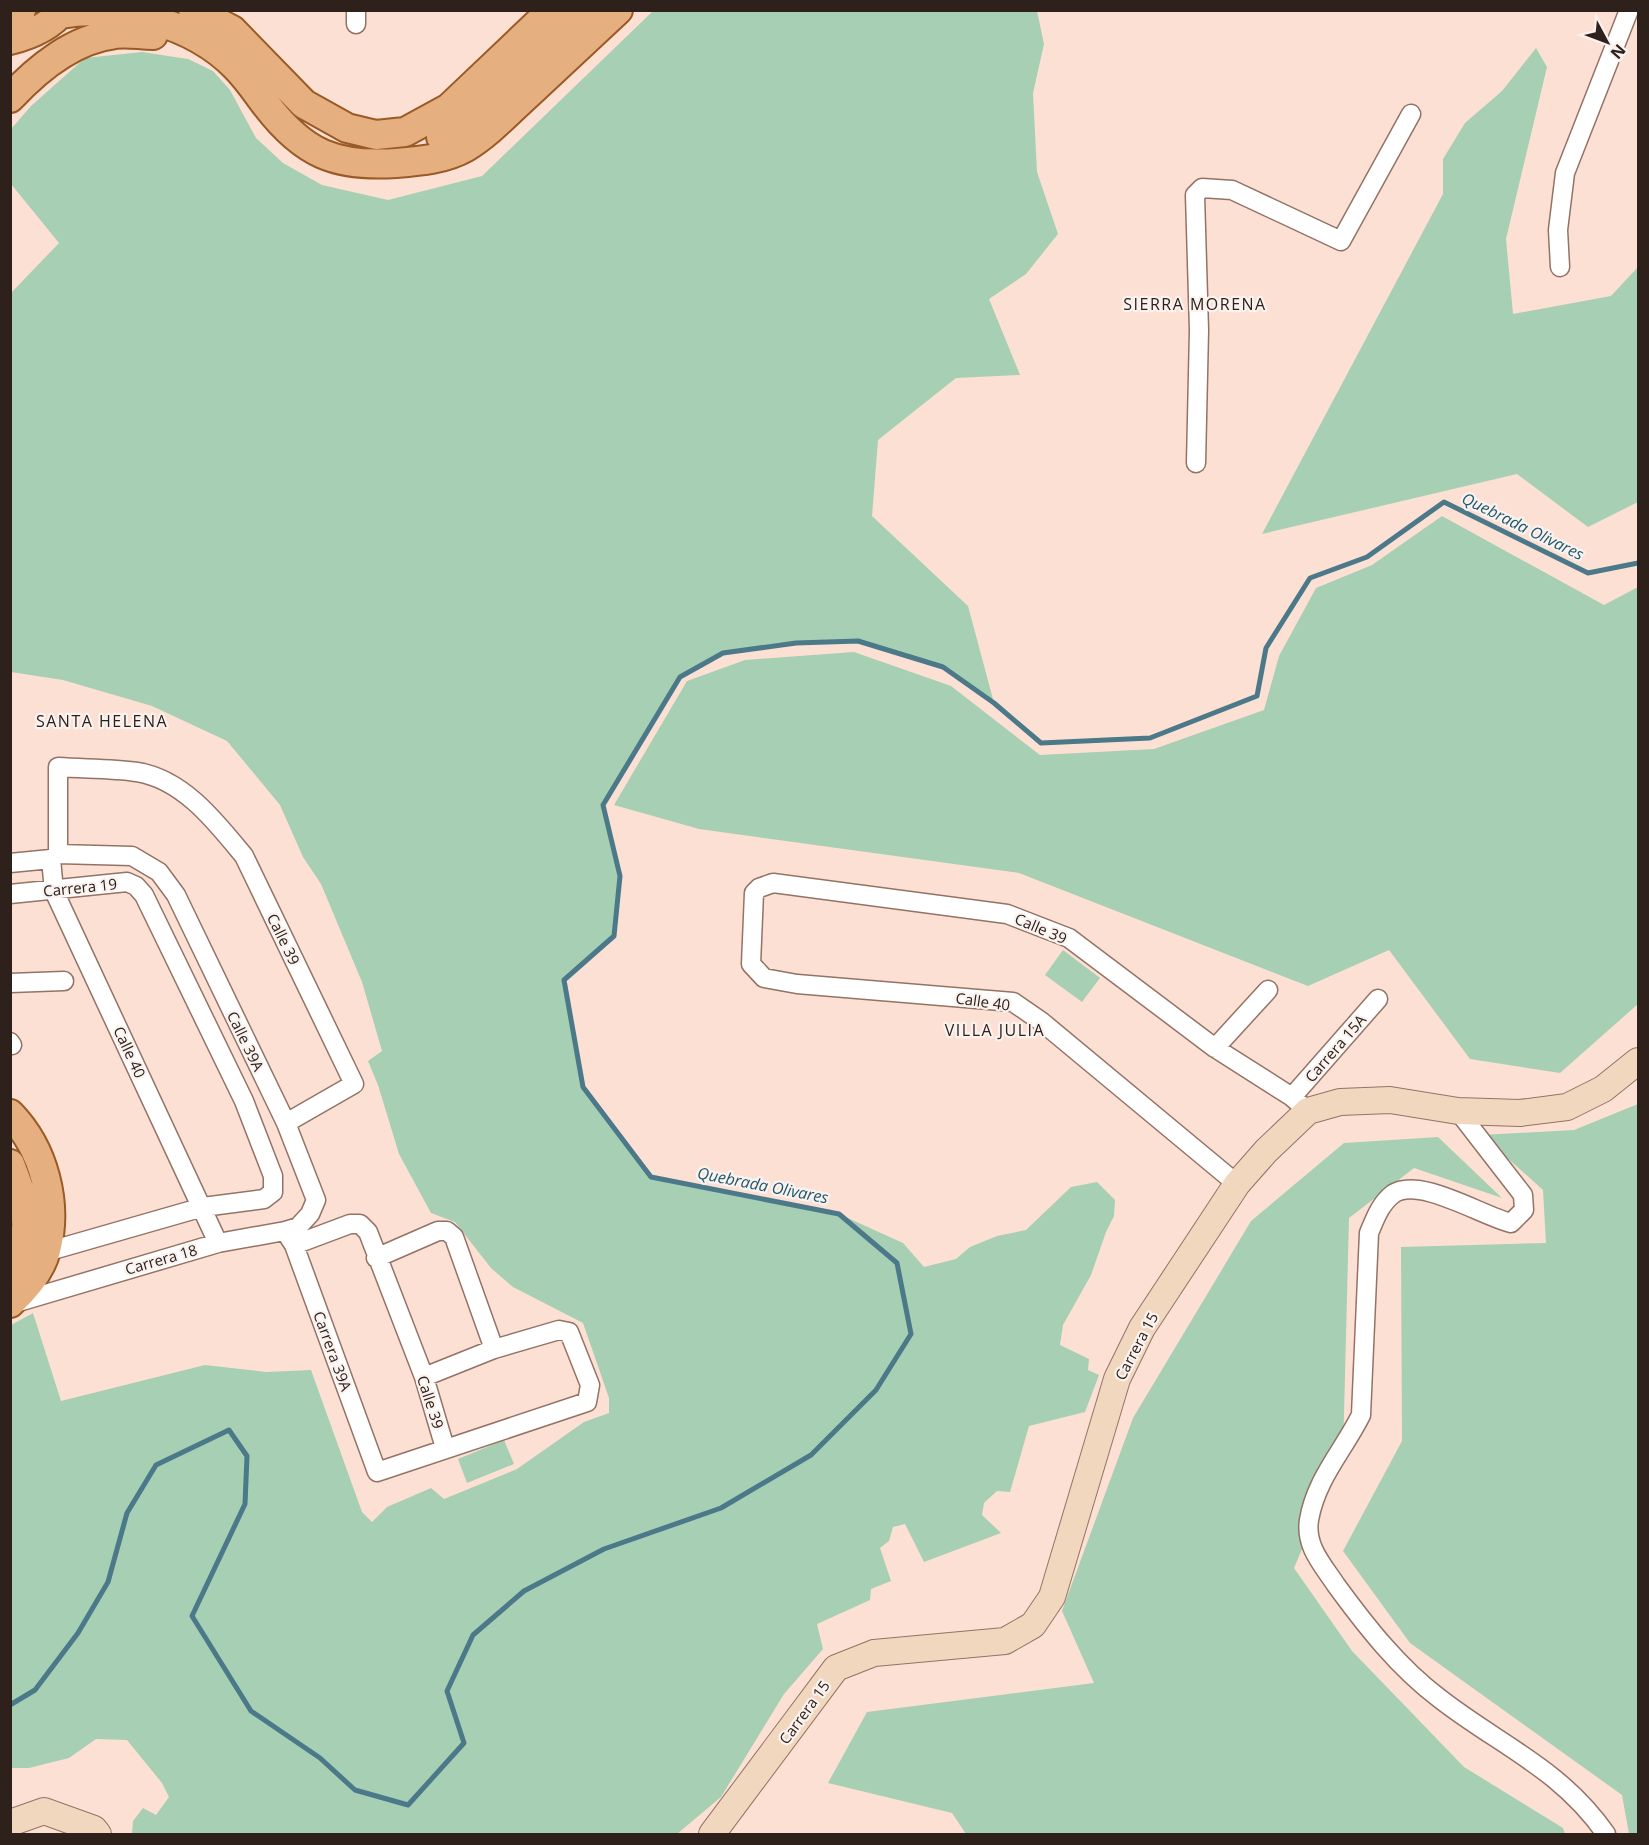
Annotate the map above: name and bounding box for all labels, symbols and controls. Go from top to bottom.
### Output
north arrow [1577,12,1637,72]
text: N [1606,40,1631,64]
district label: SIERRA MORENA [1123,293,1267,315]
water label: Quebrada Olivares [1458,487,1588,565]
district label: SANTA HELENA [36,710,168,732]
street label: Carrera 19 [42,873,118,901]
street label: Calle 39 [1012,908,1070,948]
street label: Calle 39 [263,910,305,968]
street label: Calle 40 [954,987,1012,1015]
street label: Calle 39A [223,1008,269,1075]
street label: Carrera 15A [1300,1010,1370,1086]
district label: VILLA JULIA [945,1019,1045,1041]
street label: Calle 40 [109,1023,151,1081]
water label: Quebrada Olivares [696,1162,830,1209]
street label: Carrera 18 [123,1239,199,1279]
street label: Carrera 39A [309,1308,357,1394]
street label: Carrera 15 [1110,1309,1162,1383]
street label: Calle 39 [413,1373,449,1431]
street label: Carrera 15 [774,1676,834,1748]

